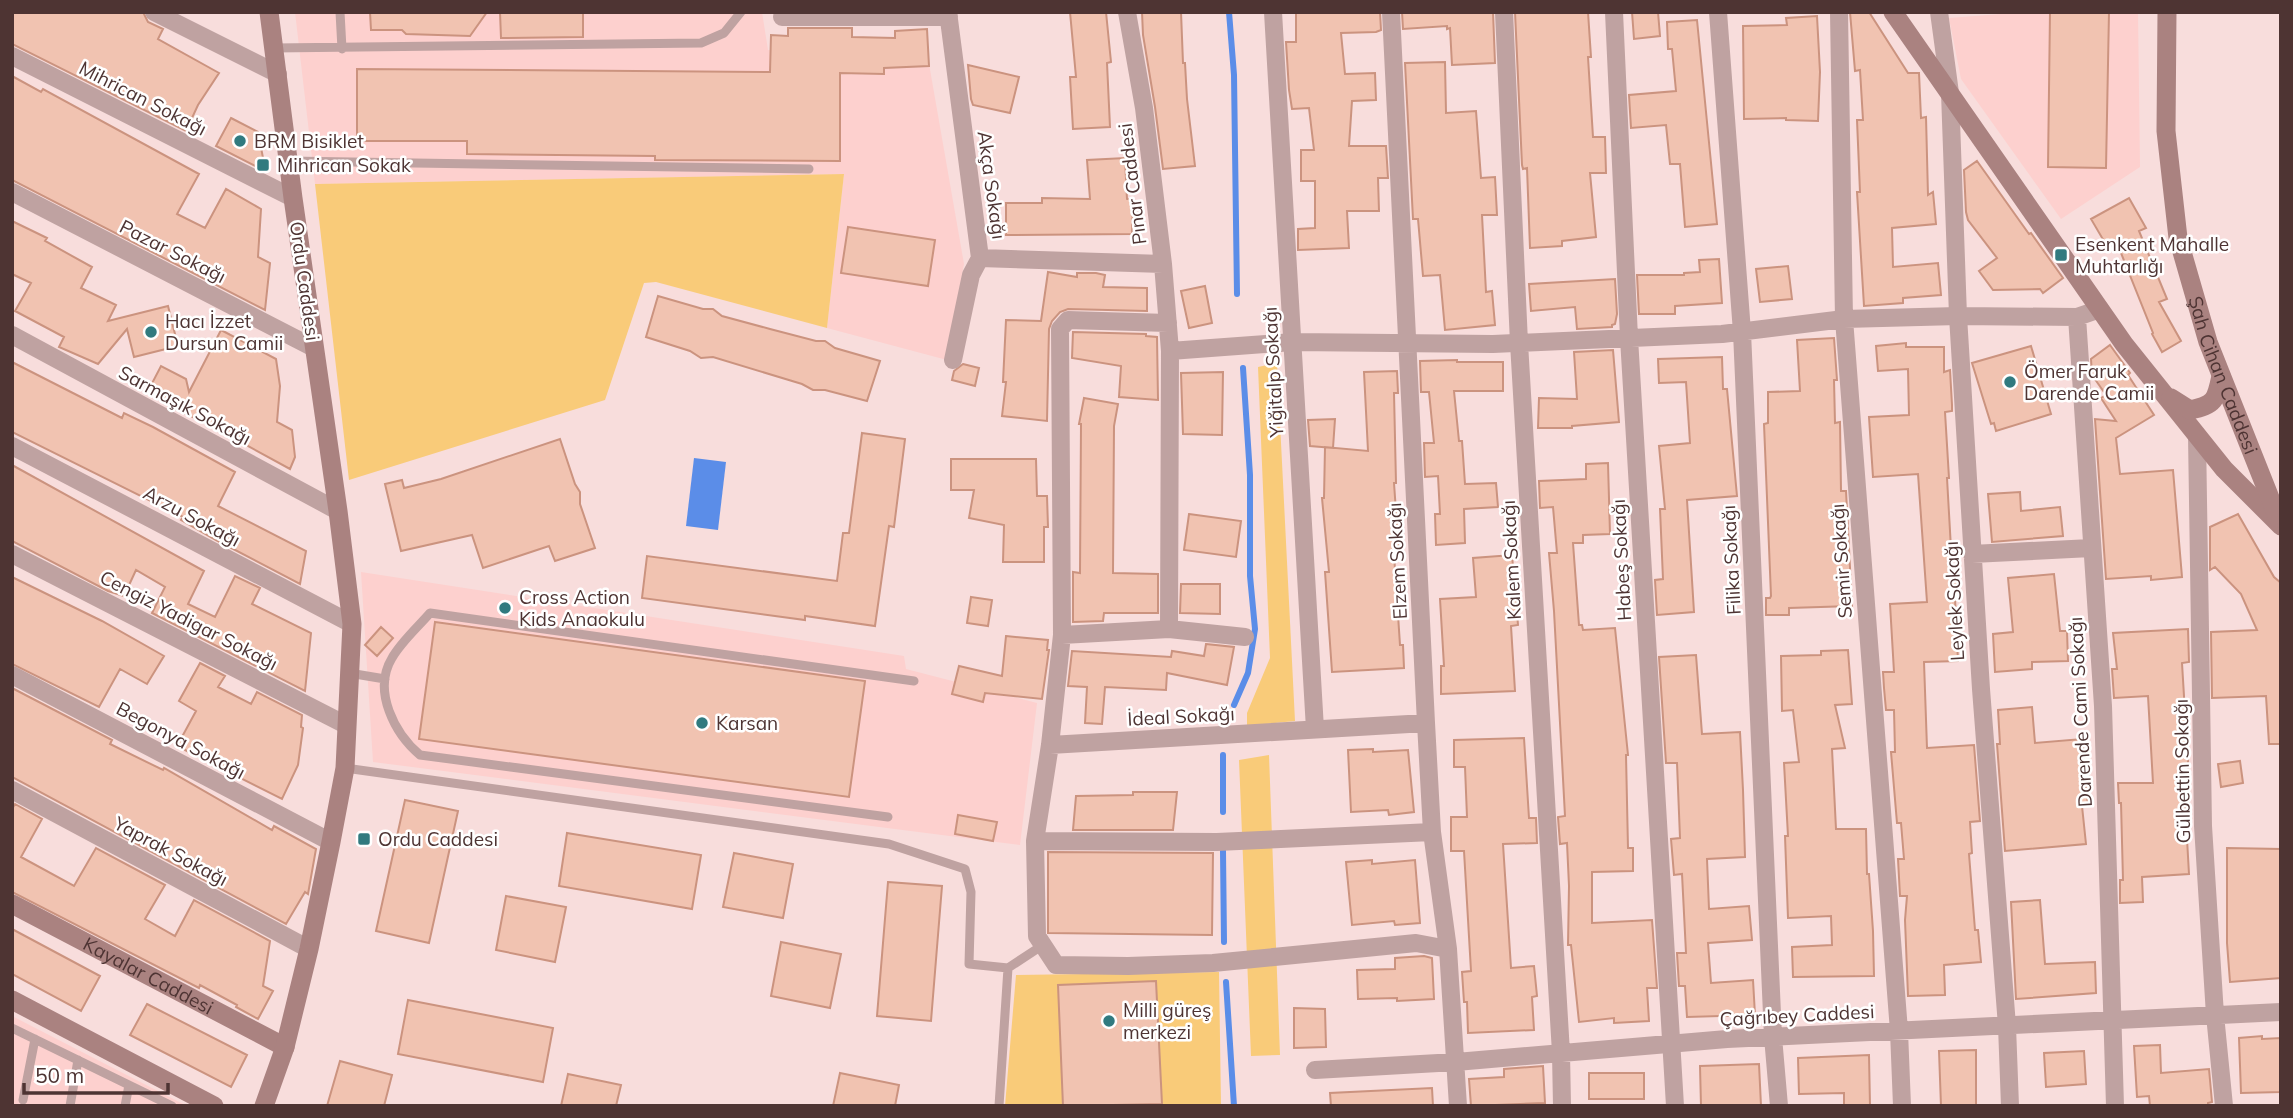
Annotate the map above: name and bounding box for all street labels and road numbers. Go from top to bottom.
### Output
street label: Mihrican Sokağı [75,56,211,140]
street label: Pınar Caddesi [1113,122,1151,246]
street label: Akça Sokağı [973,129,1011,241]
street label: Pazar Sokağı [116,214,230,288]
street label: Ordu Caddesi [285,220,325,342]
street label: Şah Cihan Caddesi [2183,293,2263,457]
street label: Yiğitalp Sokağı [1258,306,1288,439]
street label: Sarmaşık Sokağı [115,360,255,450]
street label: Arzu Sokağı [139,480,245,552]
street label: Habeş Sokağı [1606,499,1636,621]
street label: Kalem Sokağı [1496,500,1526,620]
street label: Elzem Sokağı [1382,502,1412,620]
street label: Semir Sokağı [1825,503,1857,619]
street label: Filika Sokağı [1716,504,1746,616]
street label: Leylek Sokağı [1939,540,1969,662]
street label: Cengiz Yadigar Sokağı [96,565,282,675]
street label: Darende Cami Sokağı [2063,616,2097,808]
street label: Begonya Sokağı [112,696,250,784]
street label: Gülbettin Sokağı [2169,699,2195,843]
street label: İdeal Sokağı [1127,701,1235,731]
street label: Yaprak Sokağı [109,810,232,891]
street label: Kayalar Caddesi [79,931,218,1019]
street label: Çağrıbey Caddesi [1719,999,1875,1031]

